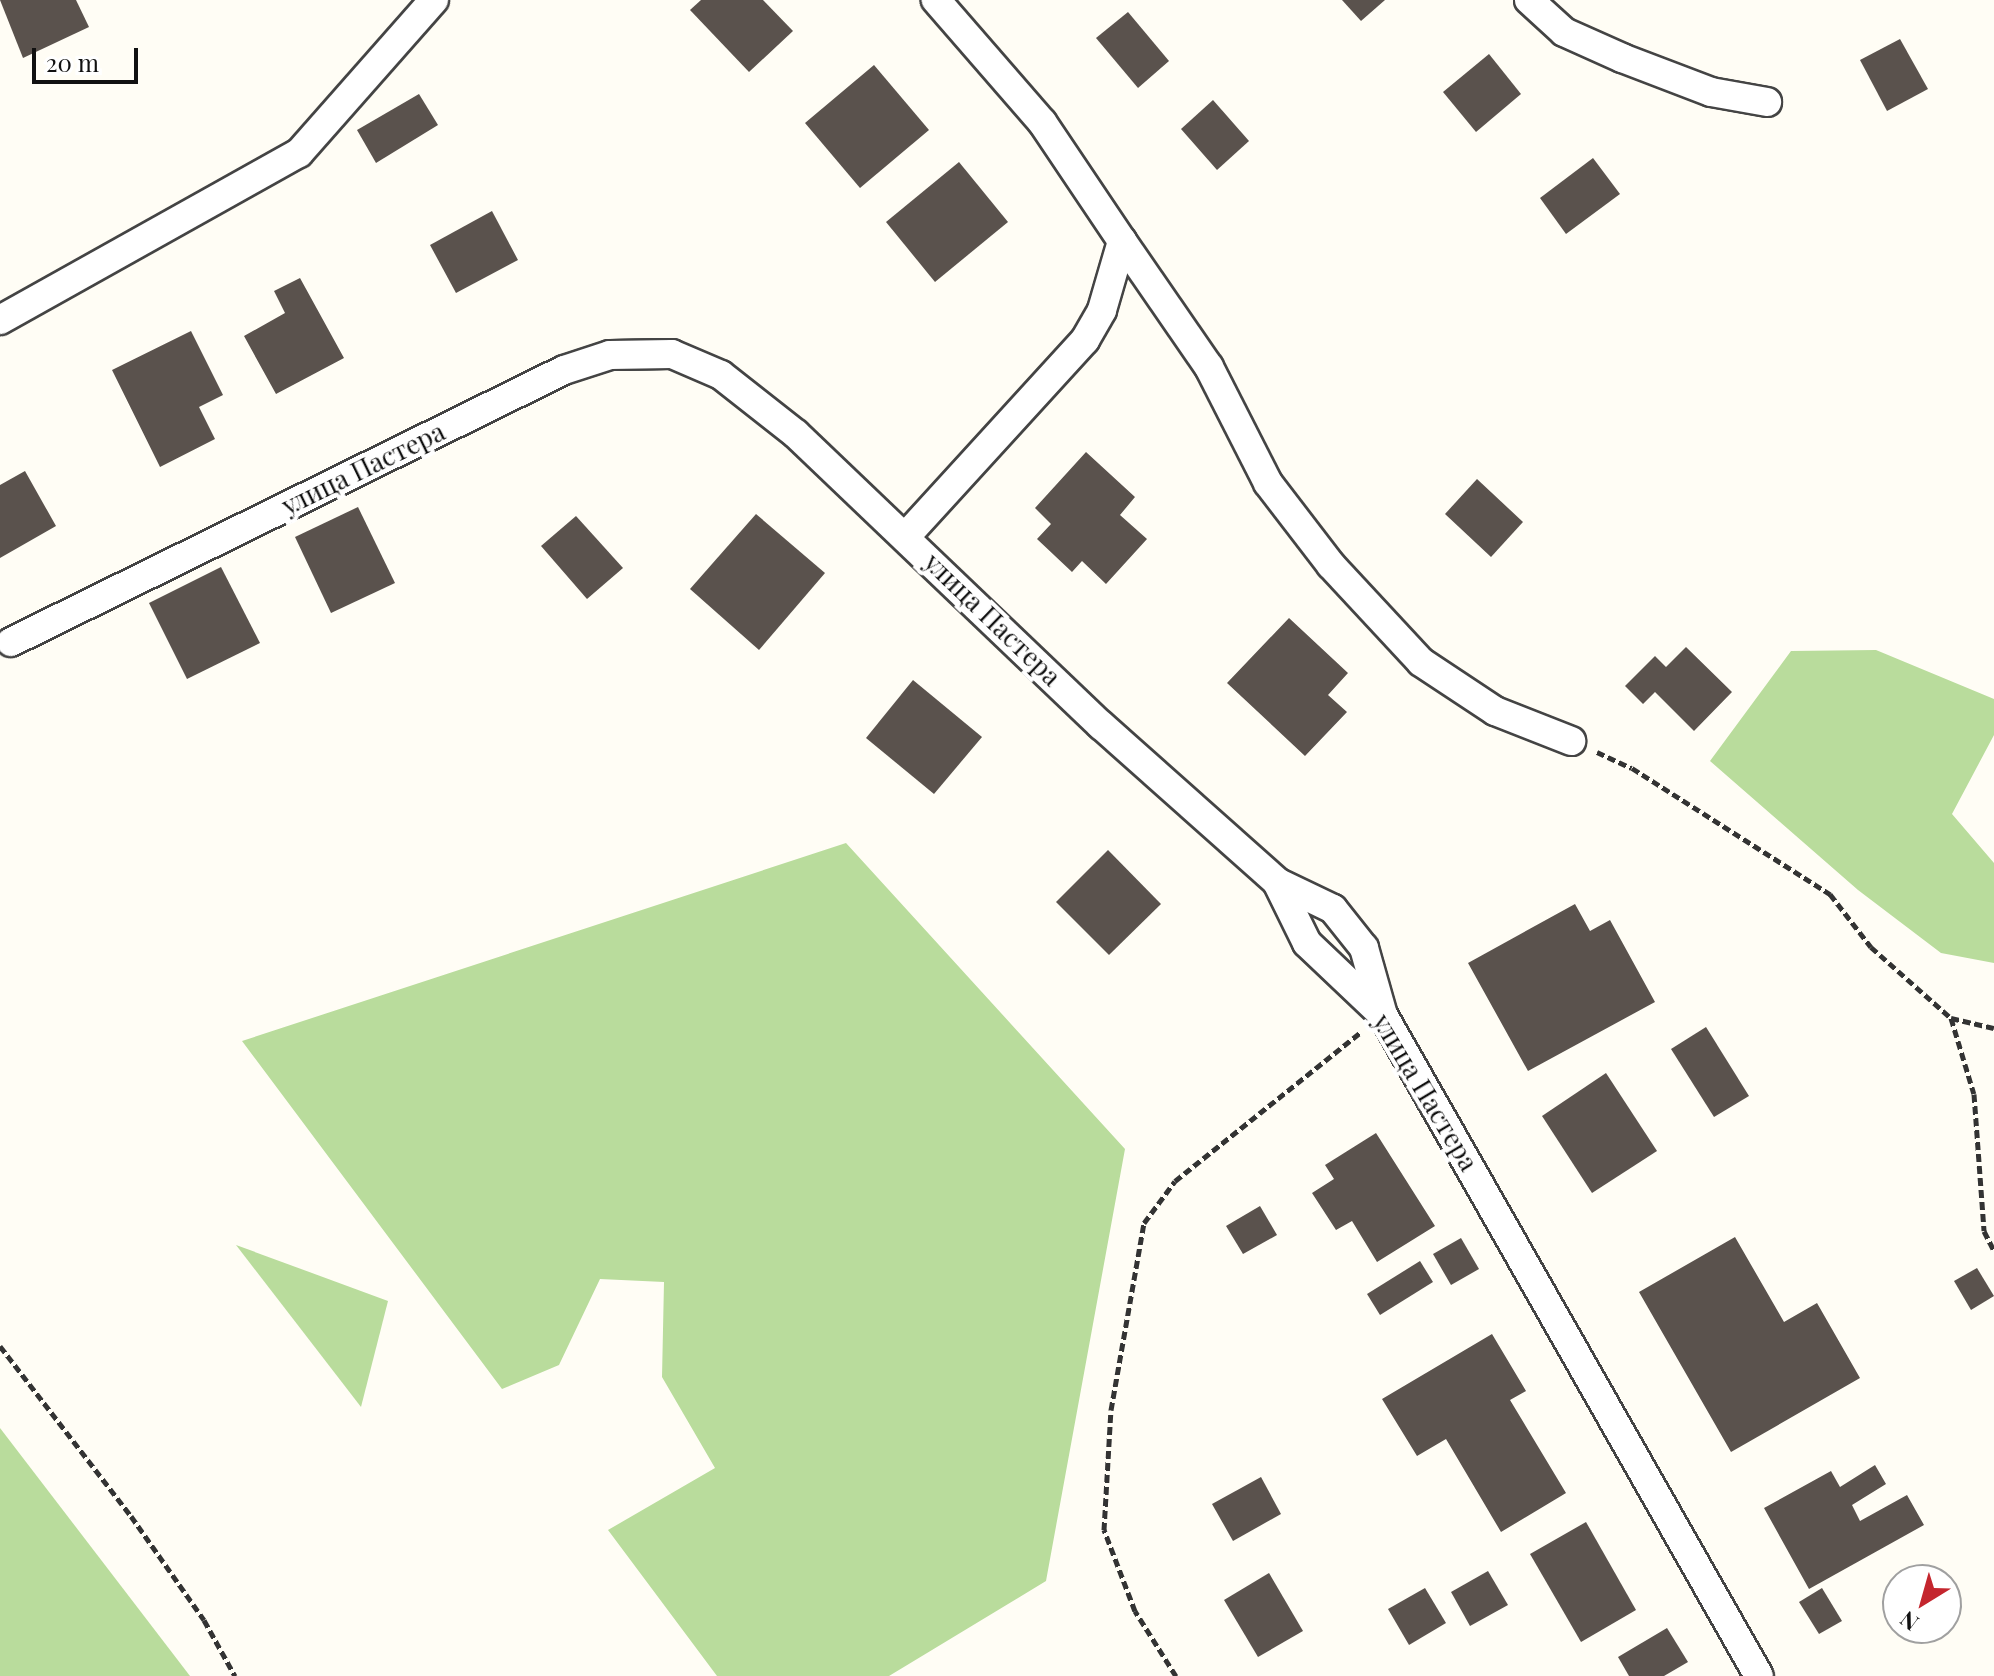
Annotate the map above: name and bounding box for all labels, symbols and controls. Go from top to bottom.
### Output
scale bar [36,32,142,82]
text: 20 m [46,46,99,78]
street label: улица Пастера [276,415,450,521]
street label: улица Пастера [918,546,1068,692]
street label: улица Пастера [1367,1008,1485,1176]
north arrow [1882,1564,1962,1644]
text: N [1893,1605,1924,1638]

